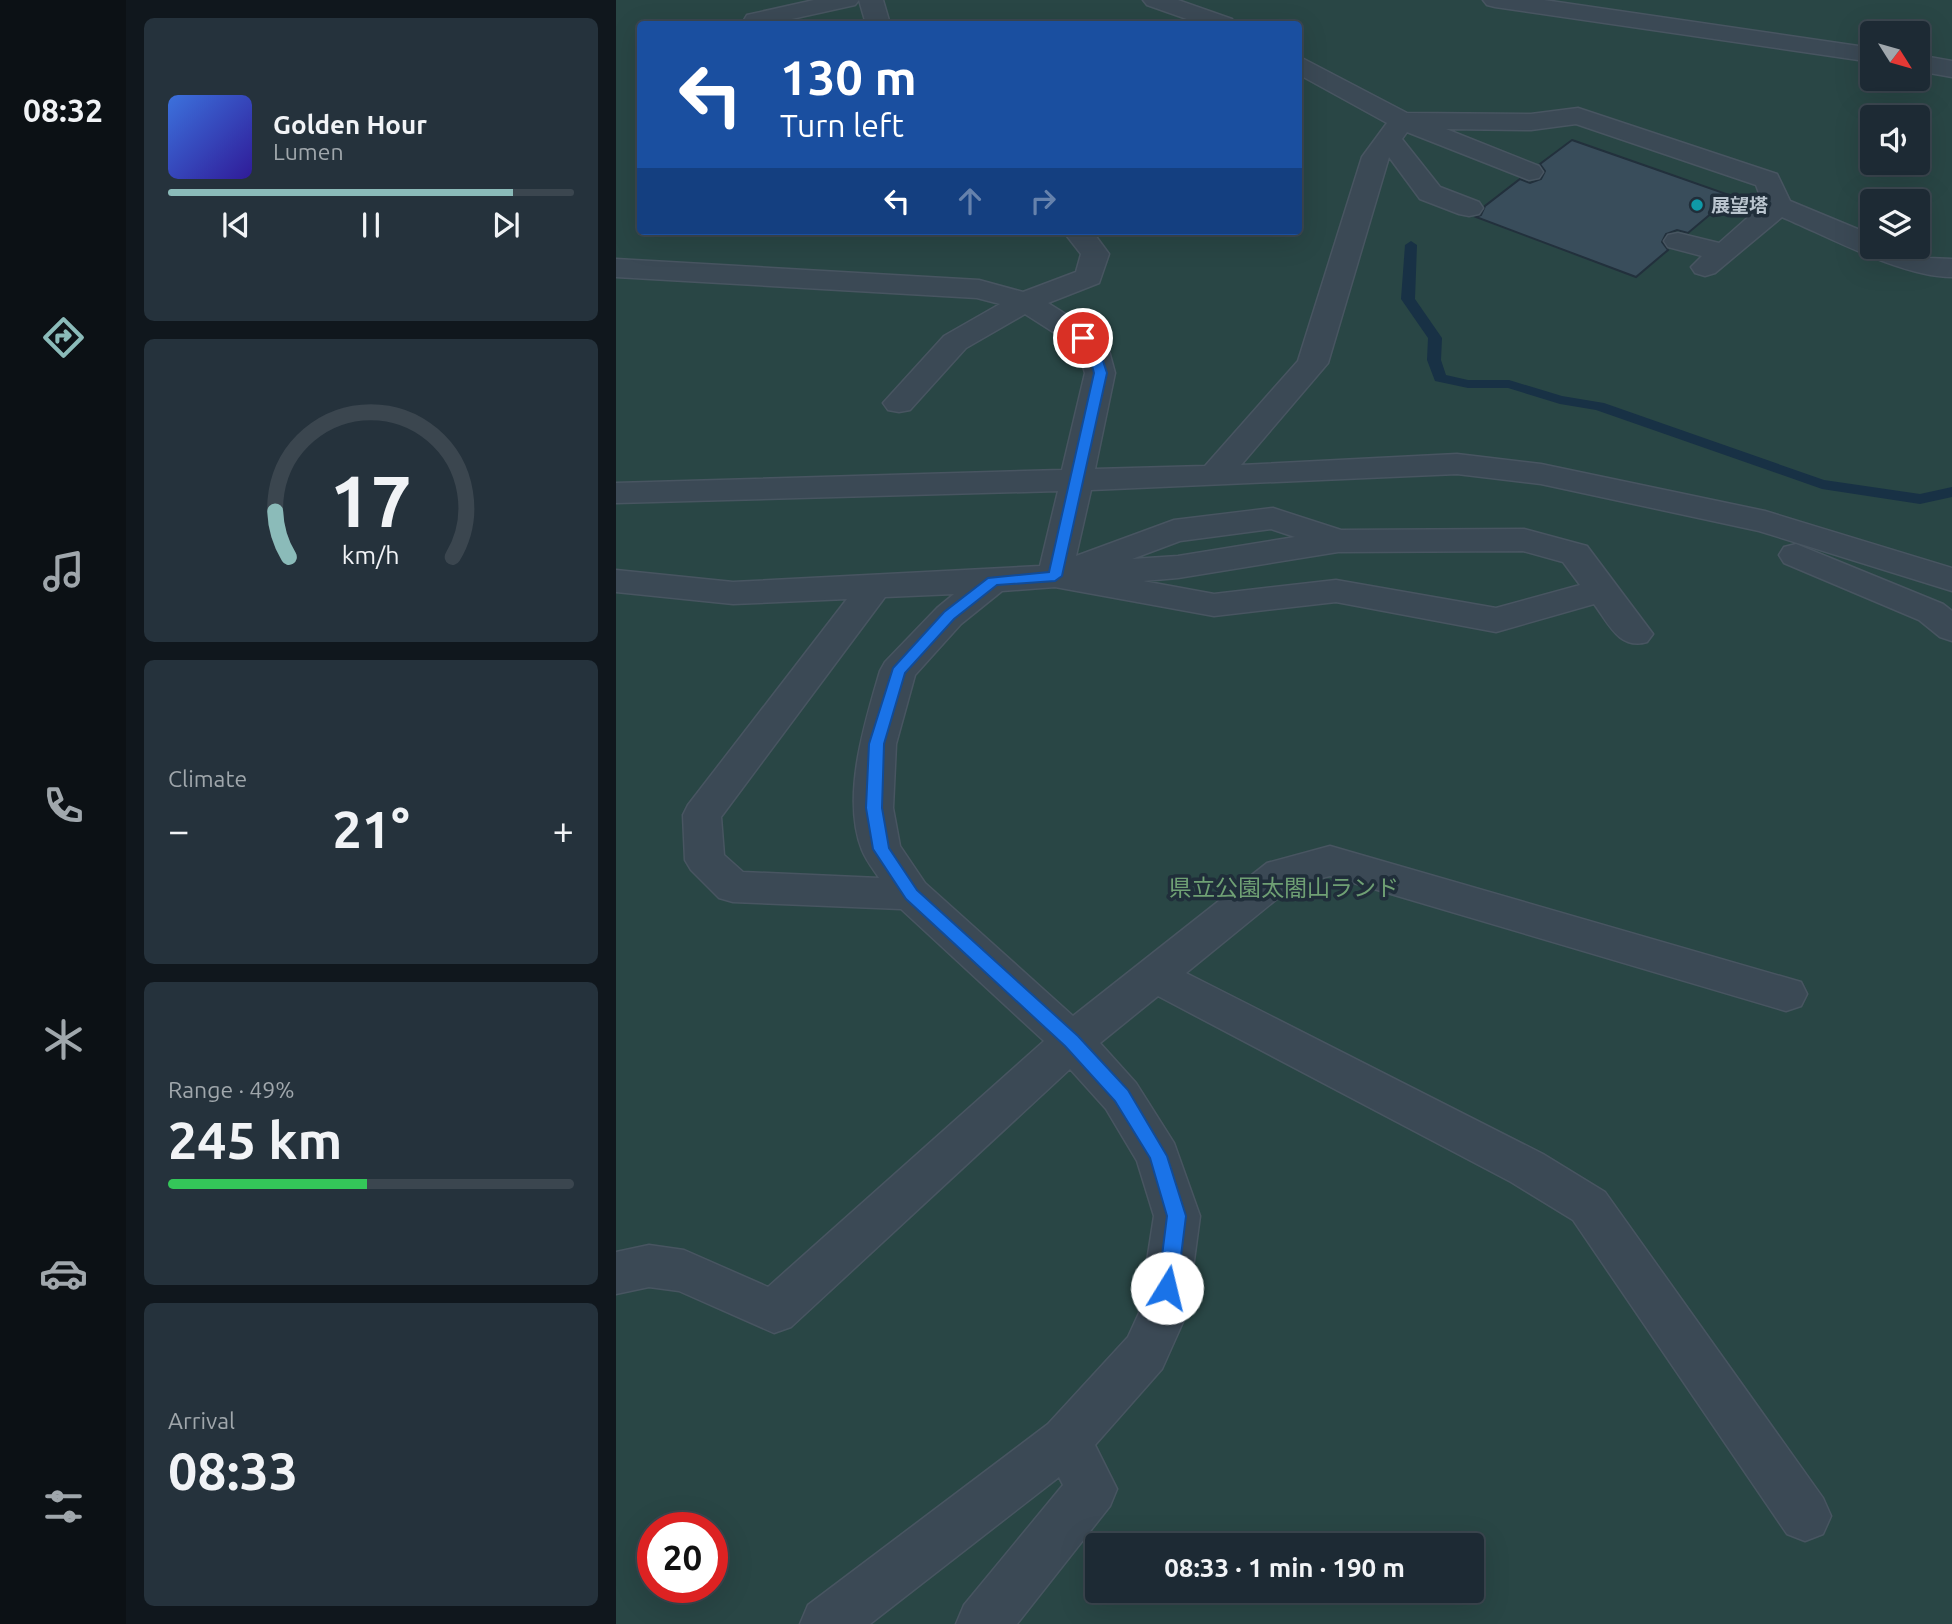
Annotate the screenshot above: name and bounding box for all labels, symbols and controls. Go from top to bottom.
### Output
north arrow [1860,21,1930,91]
map controls [1860,21,1930,259]
icon: left [665,49,756,140]
text: 130 m [780,49,917,104]
text: 08:32 [23,92,103,128]
button: sound [1860,105,1930,175]
text: Turn left [780,107,904,143]
text: Golden Hour [273,110,427,139]
text: Lumen [273,139,344,164]
icon: left [878,182,916,220]
icon: ahead [951,182,989,220]
icon: right [1024,182,1062,220]
button: layers [1860,189,1930,259]
place label: 展望塔 [1711,194,1768,216]
marker: 展望塔 [1689,197,1705,213]
icon: previous [217,206,255,244]
icon: pause [352,206,390,244]
icon: next [487,206,525,244]
pin [1053,308,1113,368]
icon: directions [39,313,88,362]
icon: arrive [1064,319,1102,357]
text: 17 [330,459,412,541]
text: km/h [342,541,400,569]
icon: music [39,547,88,596]
text: Climate [168,766,247,791]
icon: phone [39,781,88,830]
text: 21° [332,800,410,858]
text: − [168,809,189,851]
text: + [553,809,574,851]
park label: 県立公園太閤山ランド [1169,875,1399,900]
icon: climate [39,1015,88,1064]
text: Range · 49% [168,1077,295,1102]
text: 245 km [168,1111,342,1169]
icon: car [39,1249,88,1298]
position arrow [1130,1251,1204,1325]
text: Arrival [168,1408,235,1433]
text: 08:33 [168,1442,298,1500]
icon: filters [39,1482,88,1531]
speed limit sign: 20 [637,1512,728,1603]
text: 08:33 · 1 min · 190 m [1164,1553,1405,1582]

